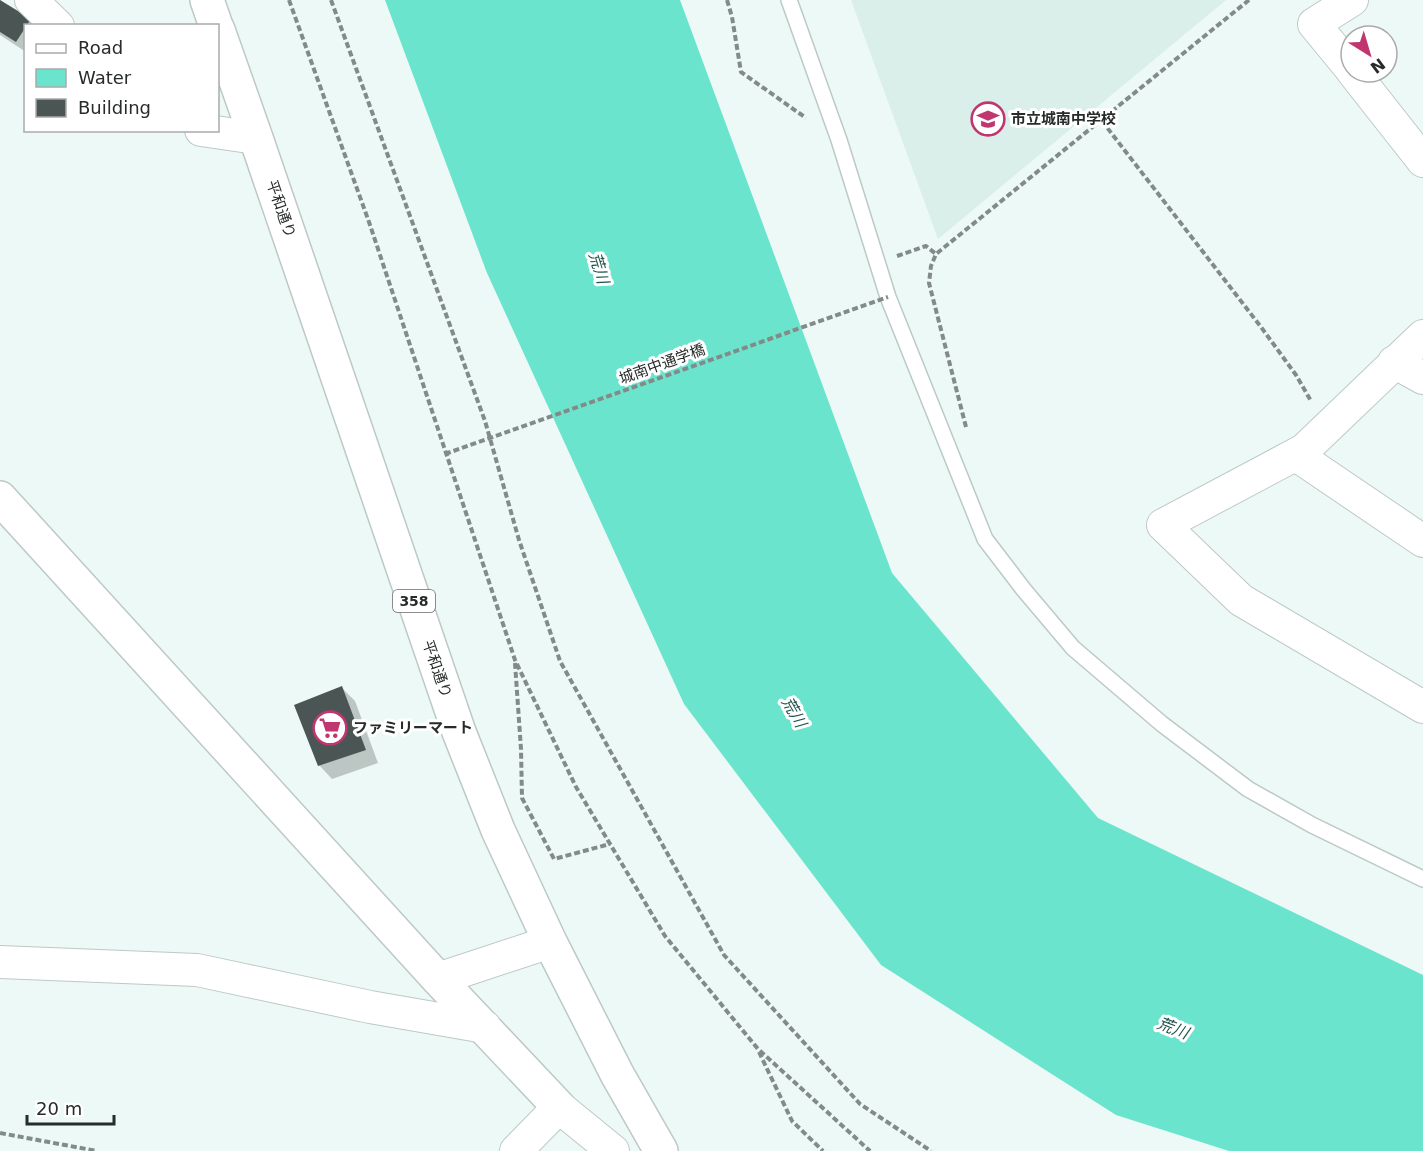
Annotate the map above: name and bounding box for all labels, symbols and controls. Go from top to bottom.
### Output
legend [24,24,219,132]
north arrow [1339,24,1399,84]
text: Road [78,37,123,58]
text: N [1367,54,1389,77]
text: Water [78,67,132,88]
text: Building [78,97,151,118]
school or university icon: 市立城南中学校 [970,101,1006,137]
place label: 市立城南中学校 [1011,110,1116,128]
street label: 平和通り [263,178,299,240]
water label: 荒川 [585,250,613,288]
street label: 城南中通学橋 [617,340,707,388]
road number: 358 [393,590,435,612]
street label: 平和通り [419,638,455,700]
water label: 荒川 [778,693,811,732]
supermarket icon: ファミリーマート [312,710,348,746]
place label: ファミリーマート [353,719,473,737]
water label: 荒川 [1155,1013,1193,1043]
scale bar [27,1088,114,1126]
text: 20 m [36,1098,82,1119]

